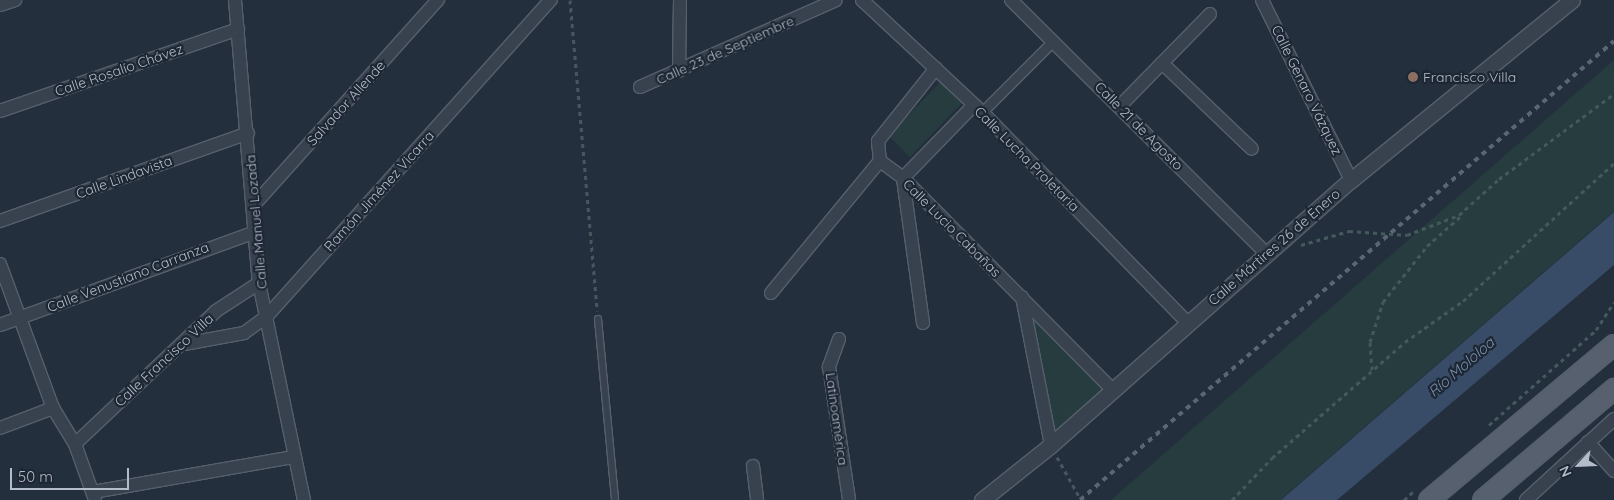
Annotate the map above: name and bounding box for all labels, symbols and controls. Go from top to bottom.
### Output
street label: Calle 23 de Septiembre [654,12,796,88]
street label: Calle Genaro Vázquez [1268,22,1346,158]
street label: Calle Rosalío Chávez [53,40,185,100]
street label: Salvador Allende [303,57,389,149]
place label: Francisco Villa [1423,69,1516,85]
marker: Francisco Villa [1407,71,1419,83]
street label: Calle 21 de Agosto [1091,78,1187,174]
street label: Calle Lucha Proletaria [971,103,1083,215]
street label: Ramón Jiménez Vicarra [320,127,438,255]
street label: Calle Lindavista [74,152,174,202]
street label: Calle Manuel Lozada [242,154,270,290]
street label: Calle Lucio Cabañas [900,176,1004,280]
street label: Calle Mártires 26 de Enero [1205,185,1343,309]
street label: Calle Venustiano Carranza [45,238,211,316]
street label: Calle Francisco Villa [111,310,217,410]
water label: Río Mololoa [1424,333,1498,401]
street label: Latinoamérica [822,372,852,466]
north arrow [1554,440,1604,490]
scale bar [12,458,131,490]
text: N [1555,463,1576,480]
text: 50 m [18,467,53,486]

